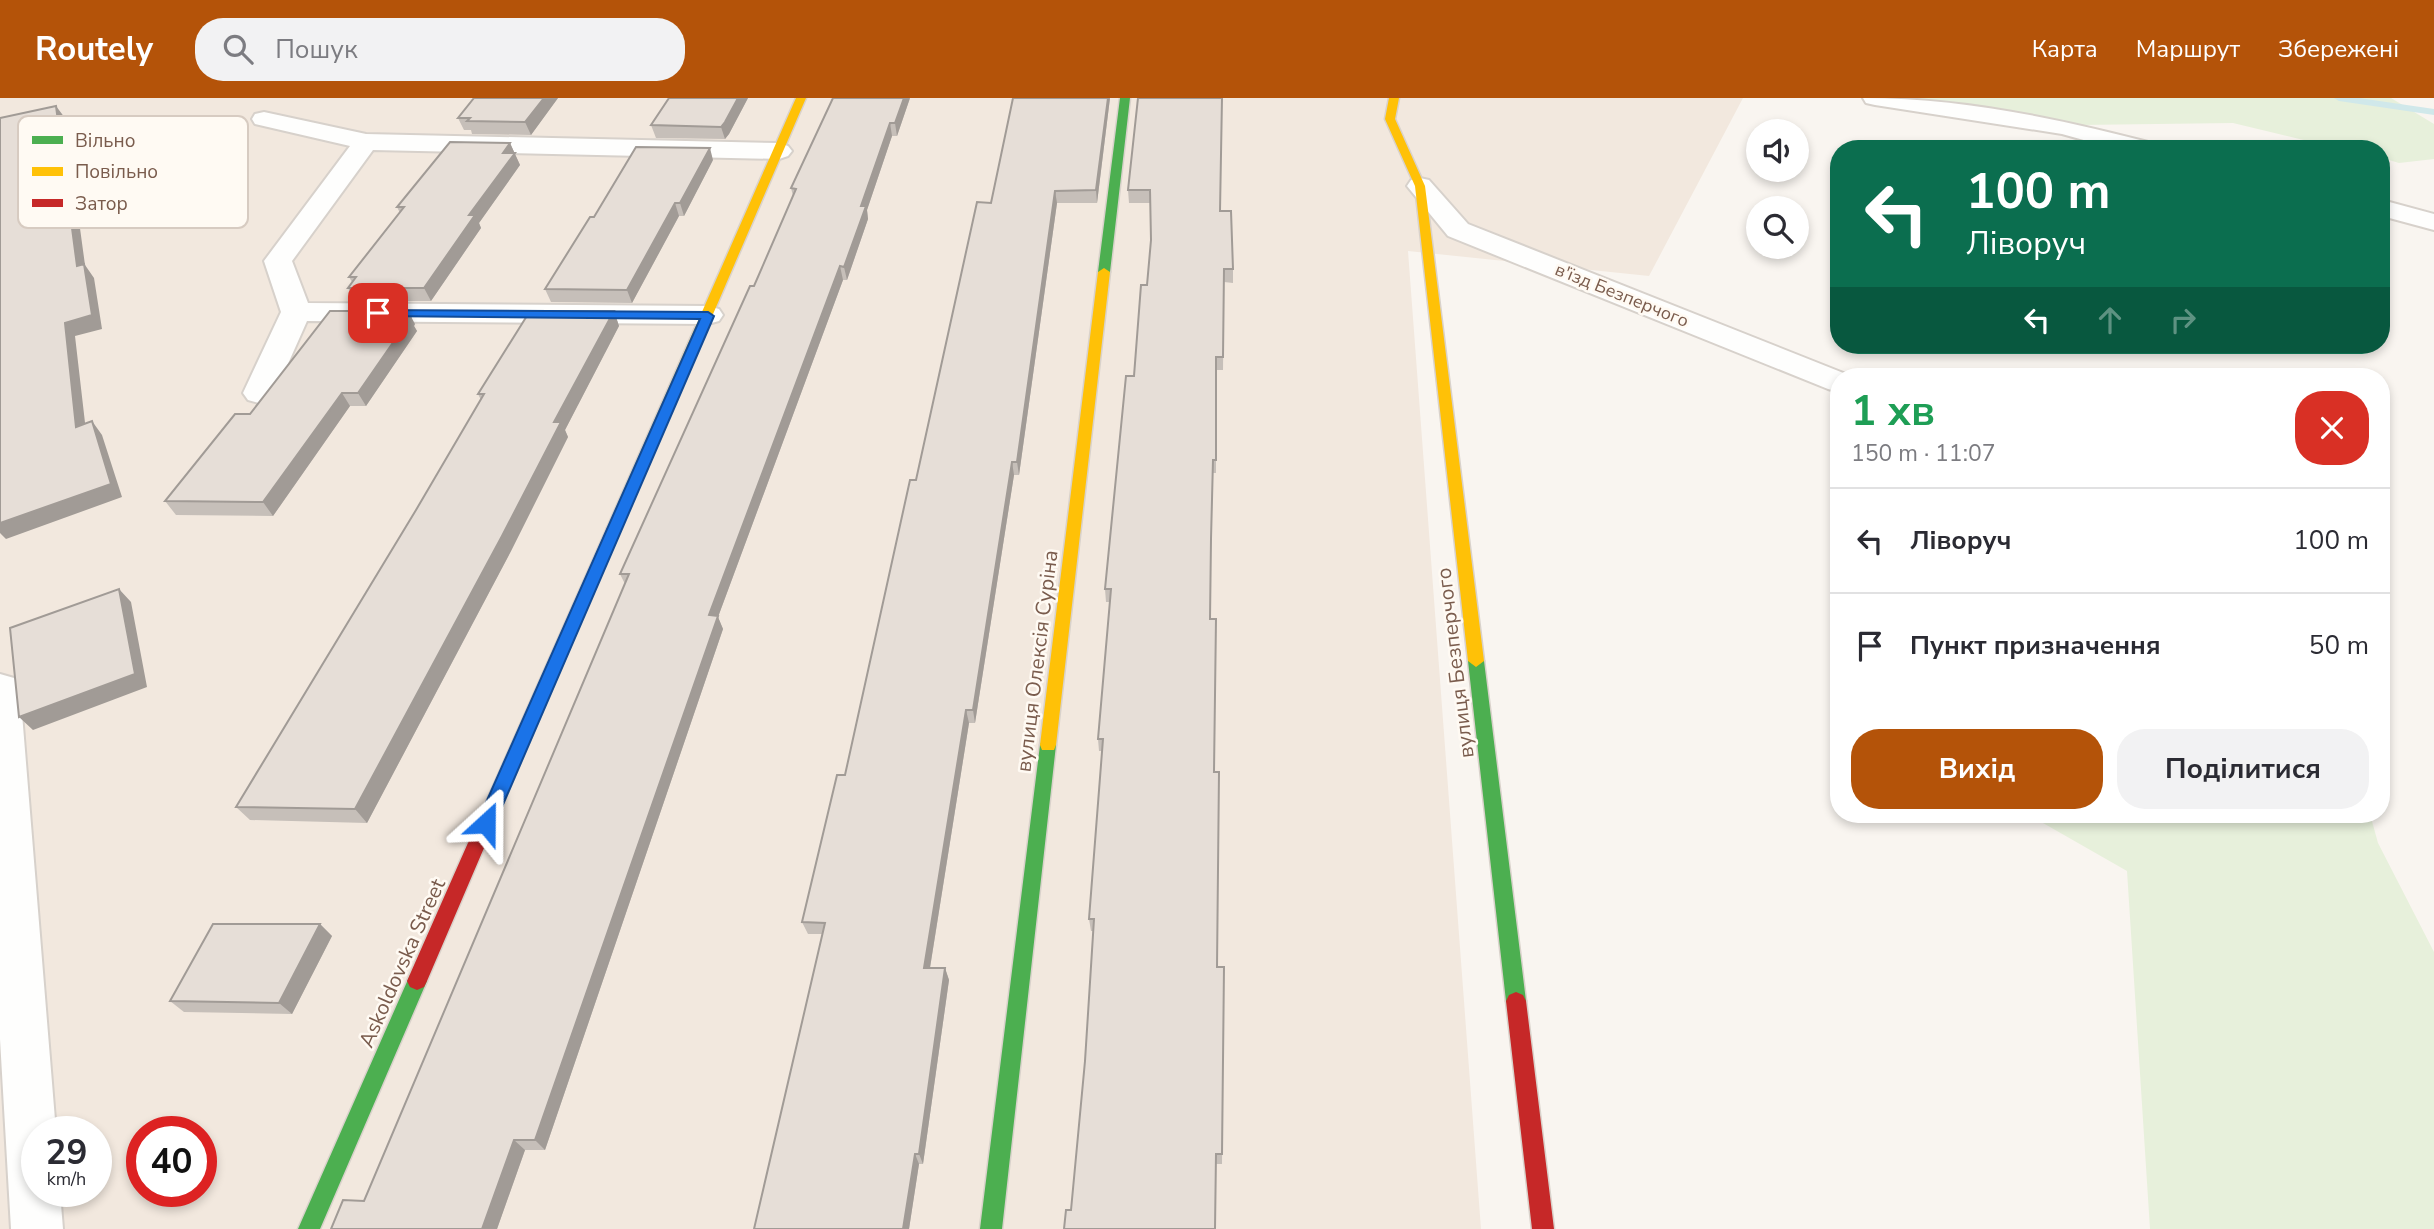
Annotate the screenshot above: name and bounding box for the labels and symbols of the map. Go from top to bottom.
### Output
legend [18,116,248,228]
text: Вільно [75,128,135,154]
text: Повільно [75,159,158,185]
text: Затор [75,191,128,217]
street label: в'їзд Безперчого [1552,257,1692,333]
pin [348,283,408,343]
street label: вулиця Олексія Суріна [1009,548,1065,774]
street label: вулиця Безперчого [1429,566,1481,760]
position arrow [449,786,523,860]
street label: Askoldovska Street [352,874,452,1052]
speed limit sign: 40 [126,1116,217,1207]

